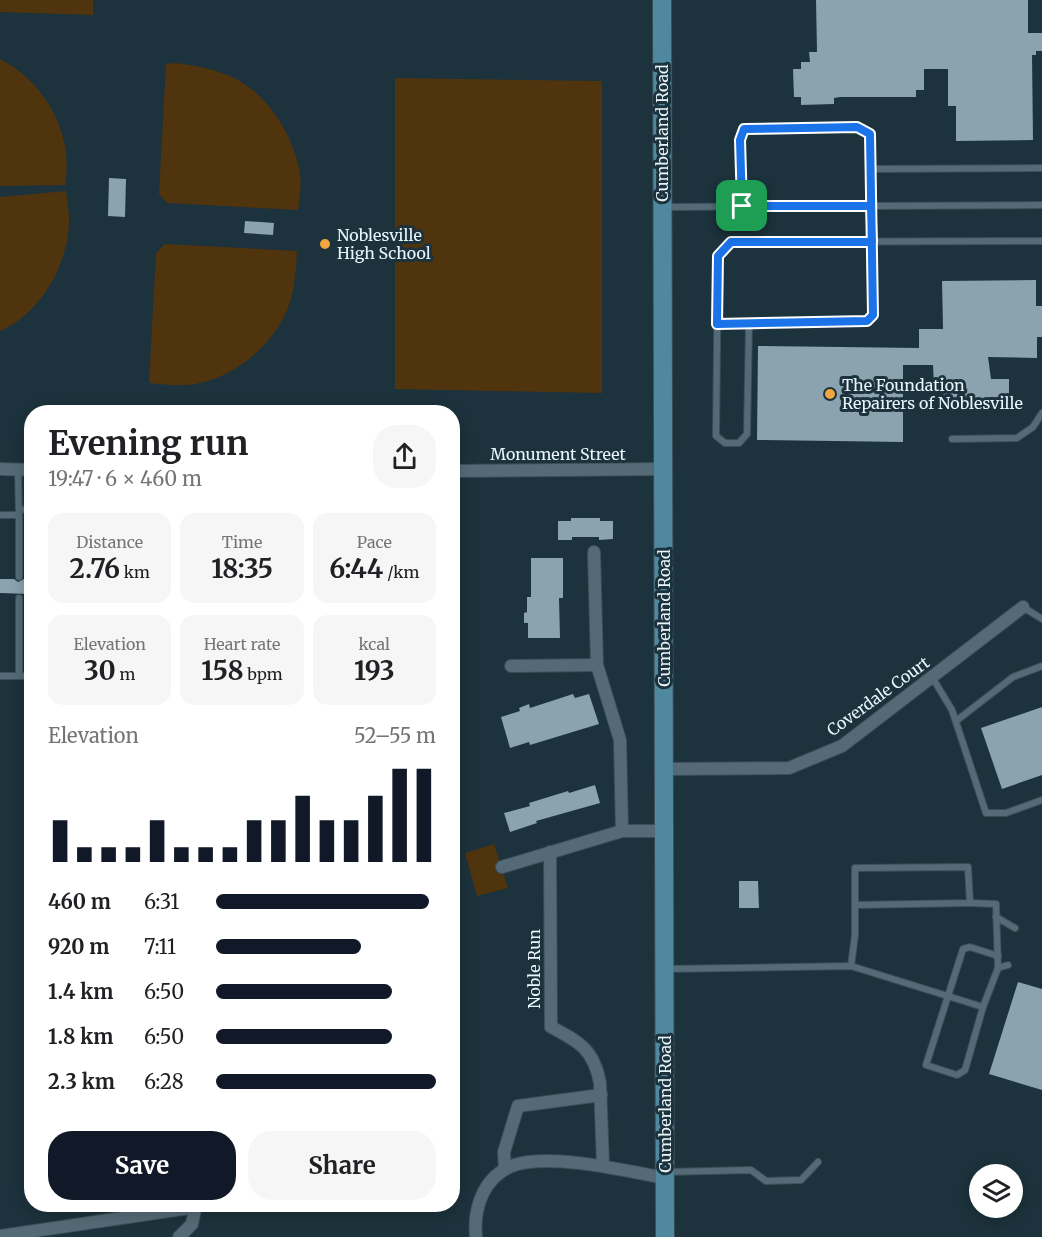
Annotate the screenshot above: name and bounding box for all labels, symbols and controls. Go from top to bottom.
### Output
street label: Cumberland Road [652,64,672,202]
pin [716,180,767,231]
icon: arrive [725,189,758,222]
place label: Noblesville High School [337,225,431,263]
marker: Noblesville High School [318,237,332,251]
place label: The Foundation Repairers of Noblesville [842,375,1023,413]
marker: The Foundation Repairers of Noblesville [823,387,837,401]
text: Evening run [48,423,248,464]
button: share [373,425,436,488]
street label: Monument Street [490,444,627,464]
text: 19:47 · 6 × 460 m [48,466,202,491]
text: Distance [76,532,143,552]
text: Time [222,532,262,552]
text: Pace [357,532,392,552]
street label: Cumberland Road [654,549,674,687]
text: 2.76 [69,552,120,585]
text: 18:35 [211,552,273,585]
text: 6:44 [329,552,383,585]
text: km [120,562,150,582]
text: /km [383,562,419,582]
text: Elevation [73,634,146,654]
text: Heart rate [204,634,280,654]
text: kcal [359,634,390,654]
street label: Coverdale Court [823,652,934,740]
text: 30 [84,654,116,687]
text: 158 [201,654,244,687]
text: 193 [354,654,395,687]
text: m [116,664,135,684]
text: bpm [244,664,283,684]
text: Elevation [48,723,139,748]
text: 52–55 m [354,723,436,748]
text: 460 m [48,889,111,914]
text: 6:31 [144,889,179,914]
street label: Noble Run [524,929,544,1009]
text: 920 m [48,934,109,959]
text: 7:11 [144,934,176,959]
text: 1.4 km [48,979,113,1004]
text: 6:50 [144,979,184,1004]
text: 1.8 km [48,1024,113,1049]
text: 6:50 [144,1024,184,1049]
street label: Cumberland Road [655,1035,675,1173]
text: 2.3 km [48,1069,115,1094]
text: 6:28 [144,1069,184,1094]
button: Save [48,1131,236,1200]
button: Share [248,1131,436,1200]
map controls [969,1164,1023,1218]
button: layers [969,1164,1023,1218]

